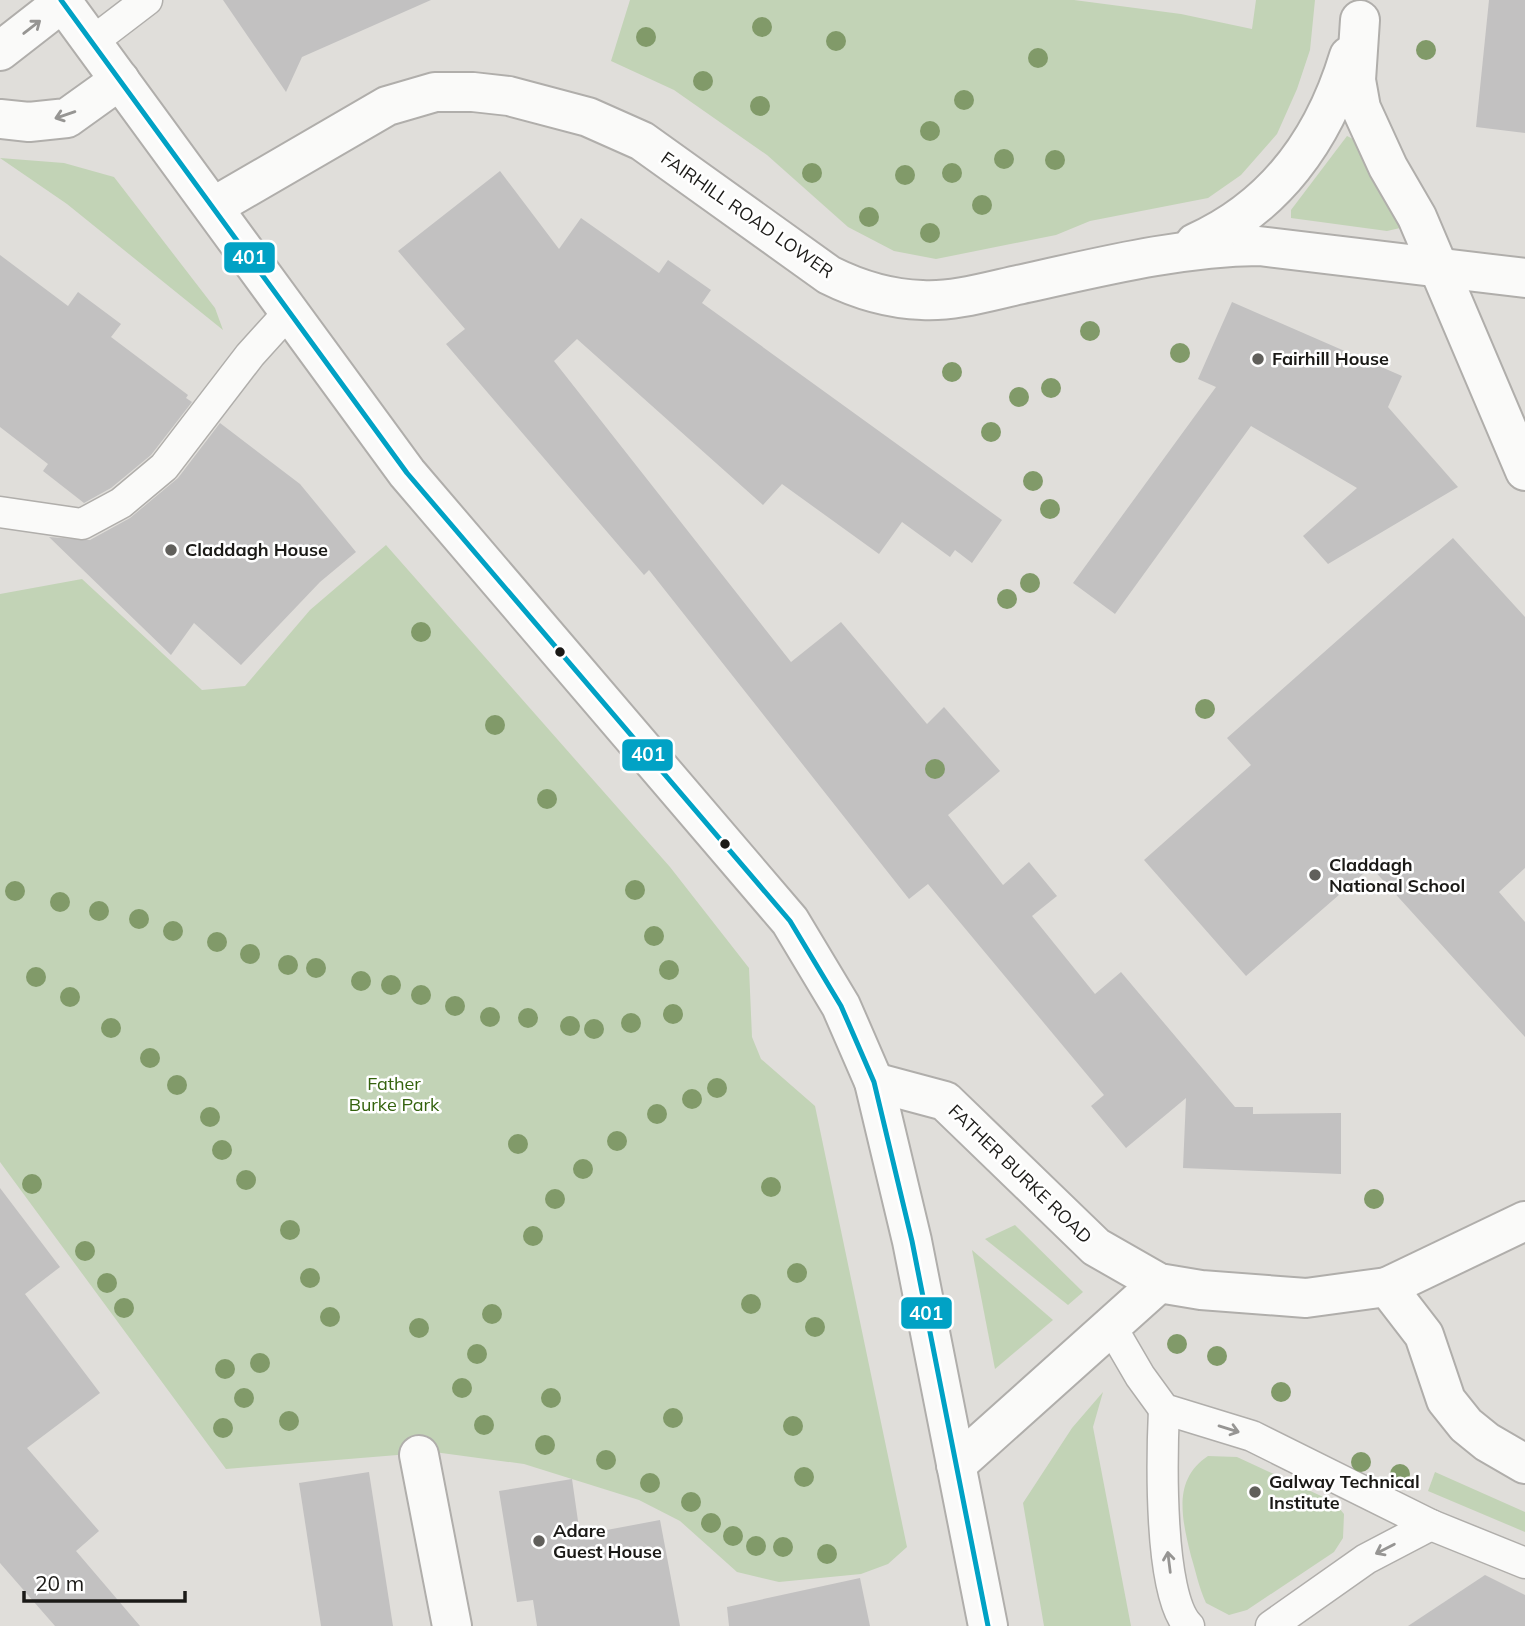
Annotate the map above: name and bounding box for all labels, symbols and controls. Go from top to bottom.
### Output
one-way arrow [22,19,40,34]
one-way arrow [54,110,76,123]
street label: FAIRHILL ROAD LOWER [657,146,838,283]
line badge: 401 [223,241,276,274]
text: 401 [232,245,266,269]
place label: Fairhill House [1272,347,1389,370]
marker: Fairhill House [1250,351,1266,367]
place label: Claddagh House [185,538,328,561]
marker: Claddagh House [163,542,179,558]
unlabelled marker [553,645,567,659]
line badge: 401 [621,738,674,772]
text: 401 [631,742,665,766]
unlabelled marker [718,837,732,851]
place label: Claddagh National School [1329,853,1465,897]
marker: Claddagh National School [1307,867,1323,883]
park label: Father Burke Park [349,1072,440,1116]
street label: FATHER BURKE ROAD [944,1099,1097,1248]
line badge: 401 [900,1296,953,1330]
text: 401 [909,1301,943,1325]
one-way arrow [1218,1423,1240,1436]
place label: Galway Technical Institute [1269,1470,1420,1514]
marker: Galway Technical Institute [1247,1484,1263,1500]
place label: Adare Guest House [553,1519,662,1563]
marker: Adare Guest House [531,1533,547,1549]
one-way arrow [1375,1542,1396,1556]
one-way arrow [1163,1551,1176,1574]
scale bar [24,1560,186,1604]
text: 20 m [35,1570,84,1596]

